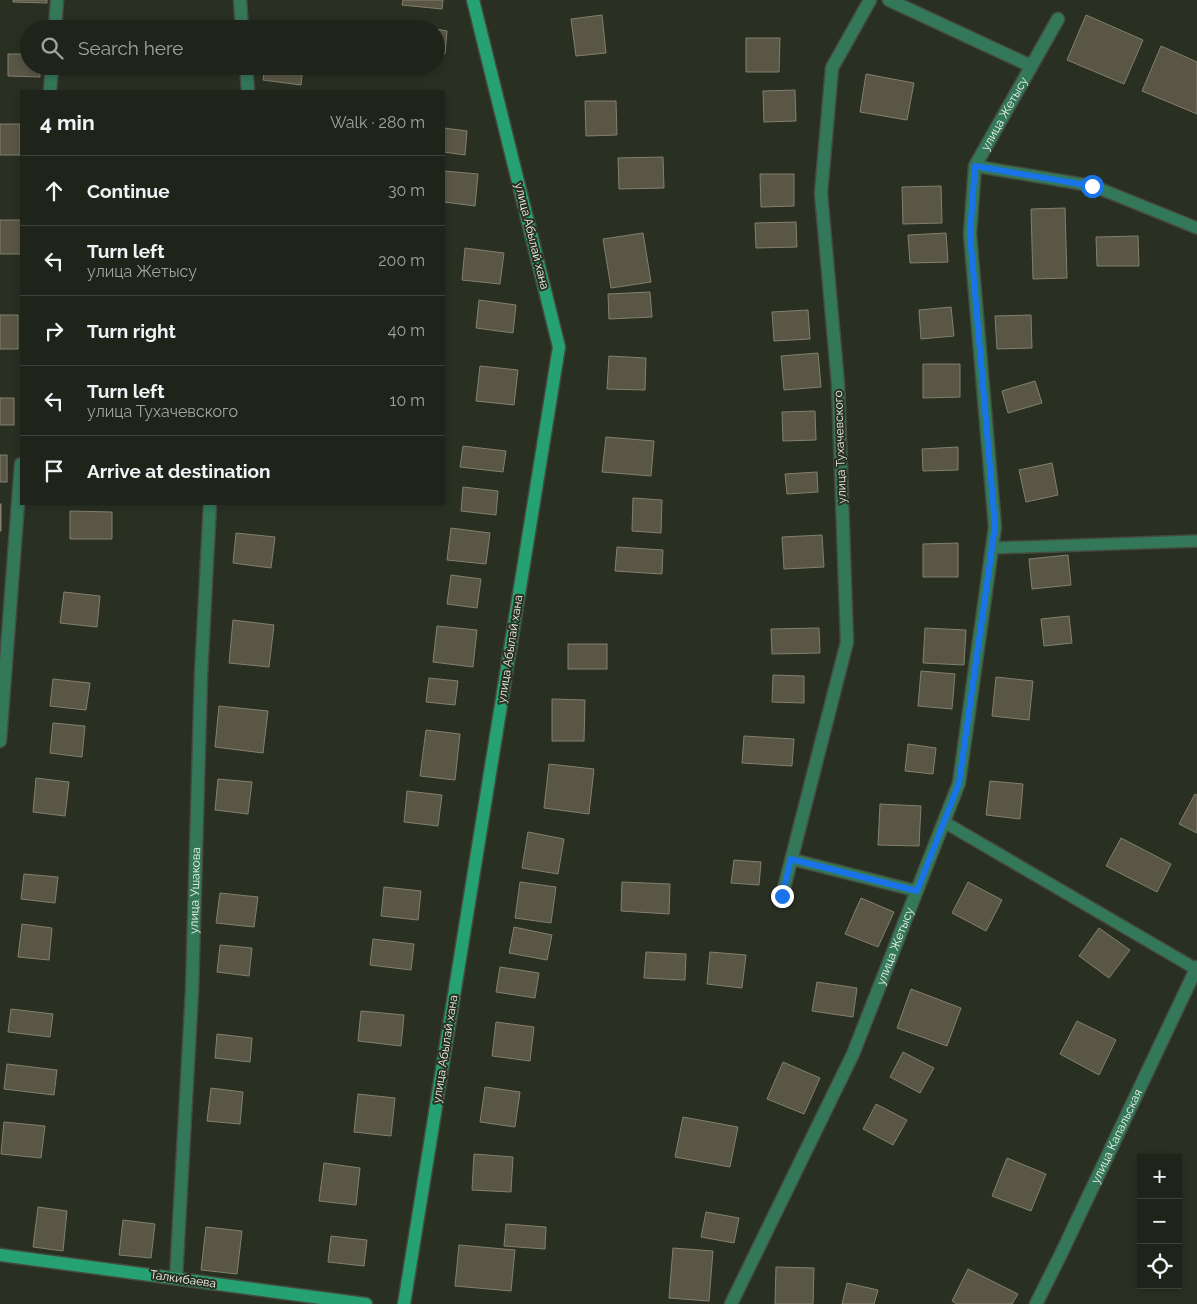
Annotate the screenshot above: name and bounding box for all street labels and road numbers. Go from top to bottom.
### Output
street label: улица Жетысу [978,74,1031,153]
street label: улица Абылай хана [512,181,552,291]
street label: улица Тухачевского [831,390,849,504]
street label: улица Абылай хана [495,594,525,704]
street label: улица Ушакова [187,847,203,934]
street label: улица Жетысу [874,905,917,987]
street label: улица Абылай хана [430,994,460,1104]
street label: улица Капальская [1088,1087,1145,1186]
street label: Талкибаева [149,1267,217,1291]

